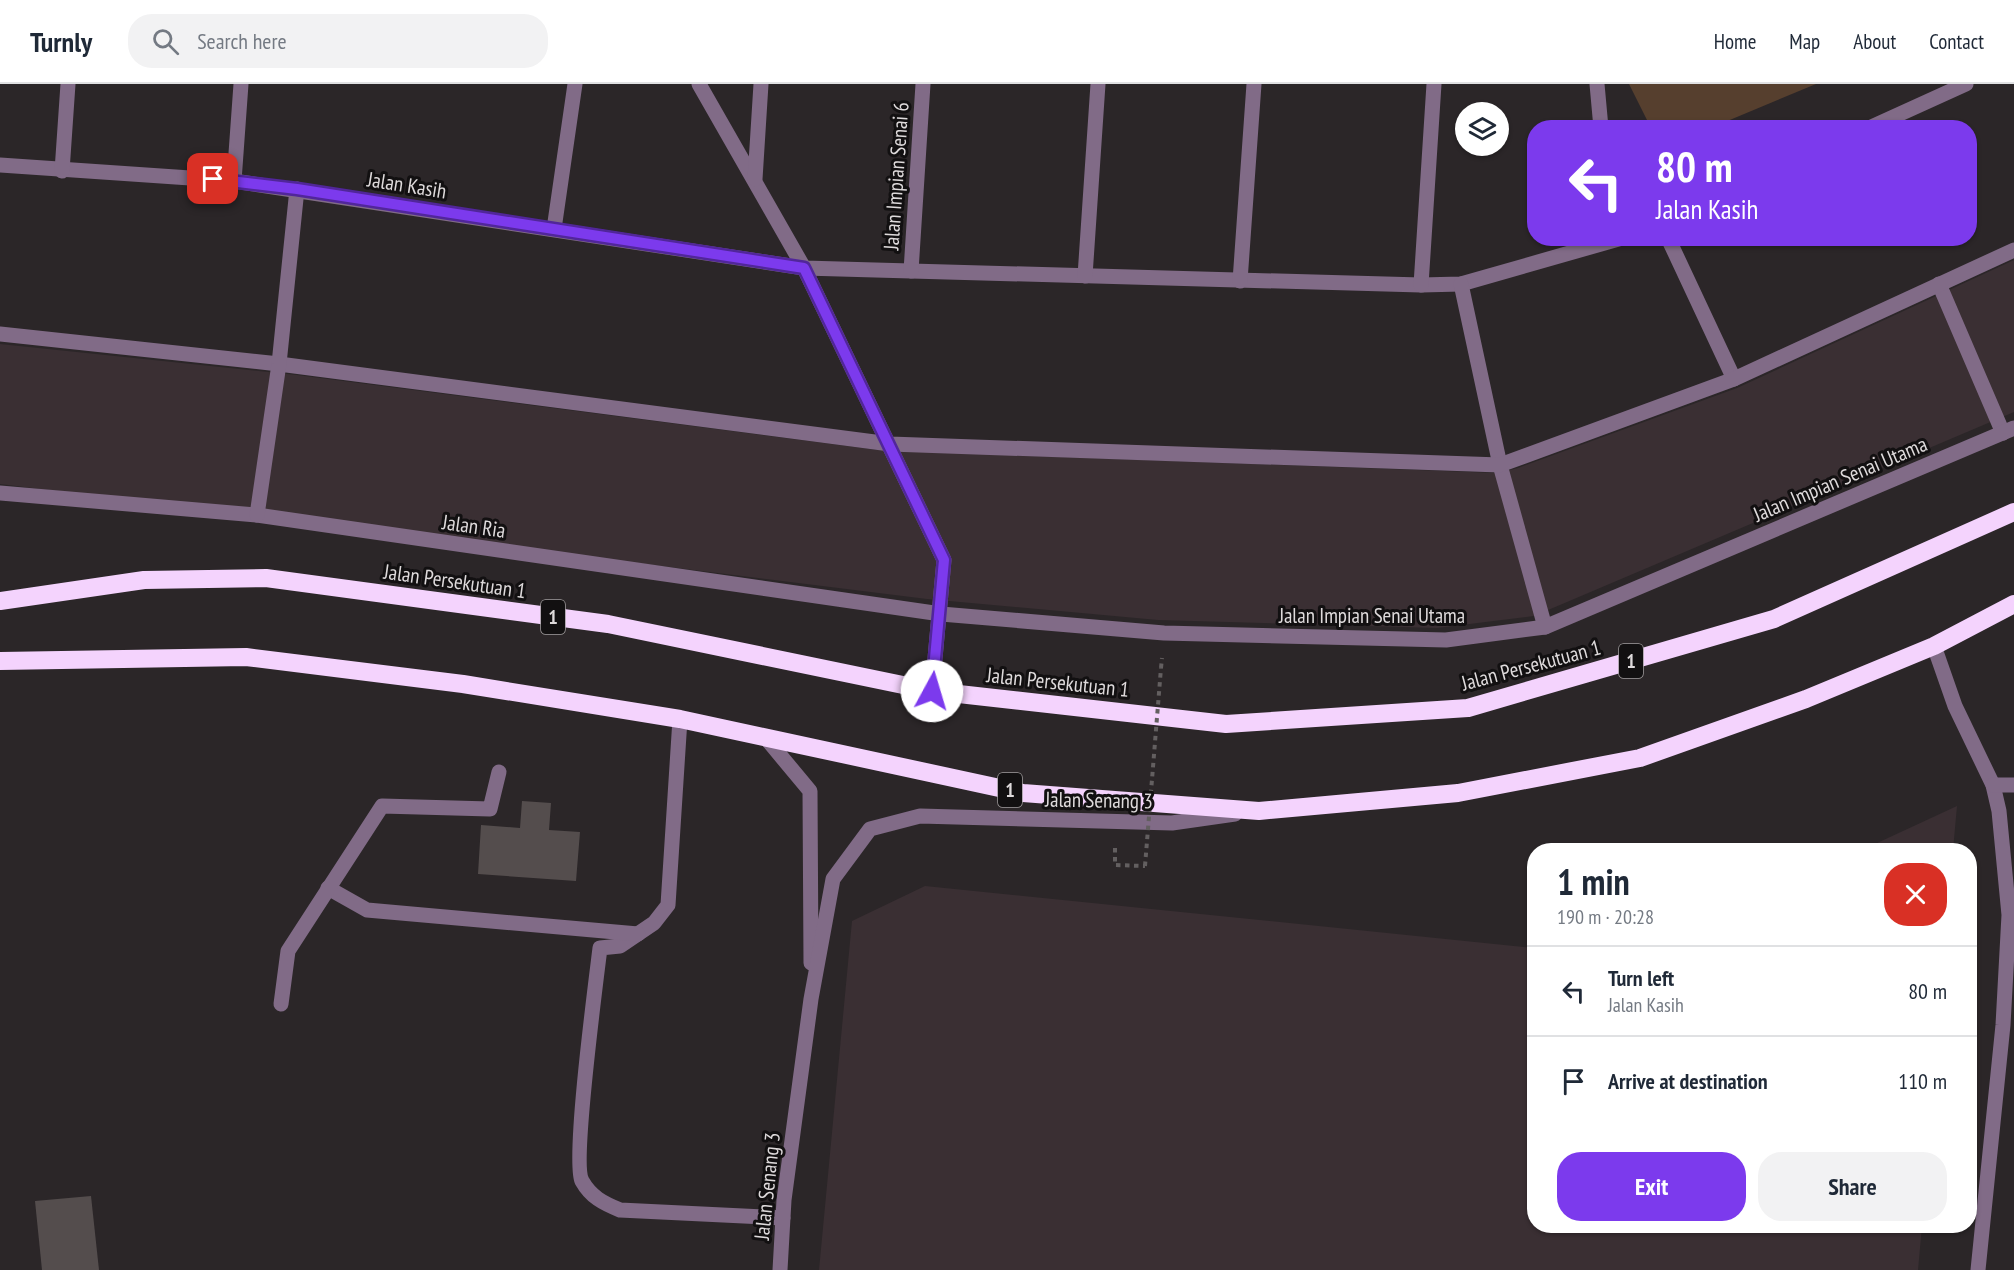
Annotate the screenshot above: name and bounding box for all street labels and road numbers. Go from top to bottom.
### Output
street label: Jalan Impian Senai 6 [877,101,915,252]
street label: Jalan Kasih [365,165,448,205]
street label: Jalan Impian Senai Utama [1748,430,1931,528]
street label: Jalan Ria [440,508,507,544]
street label: Jalan Persekutuan 1 [381,558,528,604]
road number: 1 [541,600,565,634]
street label: Jalan Impian Senai Utama [1278,602,1465,629]
street label: Jalan Persekutuan 1 [1457,633,1604,697]
road number: 1 [1619,644,1643,678]
street label: Jalan Persekutuan 1 [984,661,1131,703]
road number: 1 [998,773,1022,807]
street label: Jalan Senang 3 [1044,786,1153,814]
street label: Jalan Senang 3 [748,1131,786,1242]

